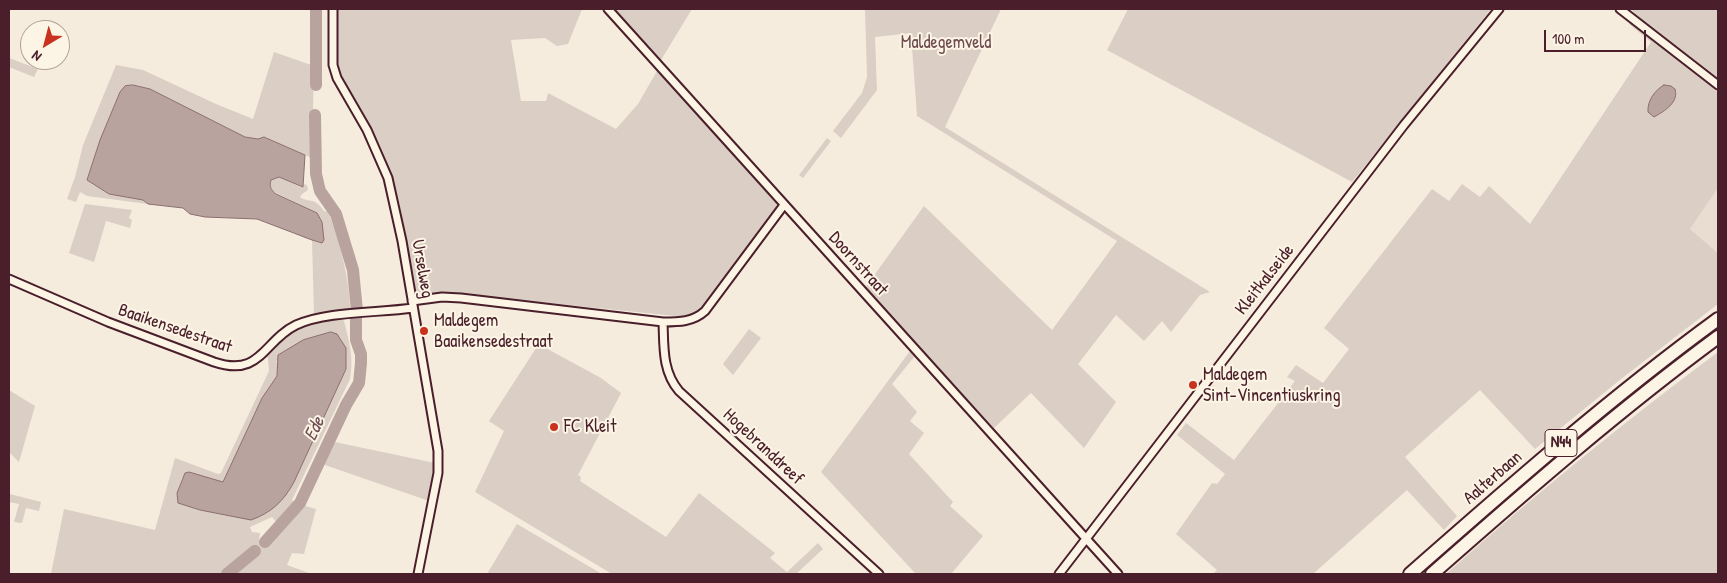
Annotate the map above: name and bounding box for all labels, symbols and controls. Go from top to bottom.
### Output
north arrow [20,20,70,70]
scale bar [1547,20,1650,52]
text: 100 m [1552,28,1585,49]
park label: Maldegemveld [901,32,991,54]
text: N [28,47,45,66]
street label: Doornstraat [824,228,892,300]
street label: Urselweg [406,238,438,300]
street label: Kleitkalseide [1231,241,1299,319]
street label: Baaikensedestraat [115,299,235,359]
place label: Maldegem Baaikensedestraat [434,310,553,352]
marker: Maldegem Baaikensedestraat [418,325,430,337]
place label: Maldegem Sint-Vincentiuskring [1203,364,1340,406]
marker: Maldegem Sint-Vincentiuskring [1187,379,1199,391]
street label: Hogebranddreef [718,404,808,490]
water label: Ede [300,414,330,444]
place label: FC Kleit [564,416,616,438]
marker: FC Kleit [548,421,560,433]
road number: N44 [1545,429,1577,456]
street label: Aalterbaan [1459,447,1527,509]

